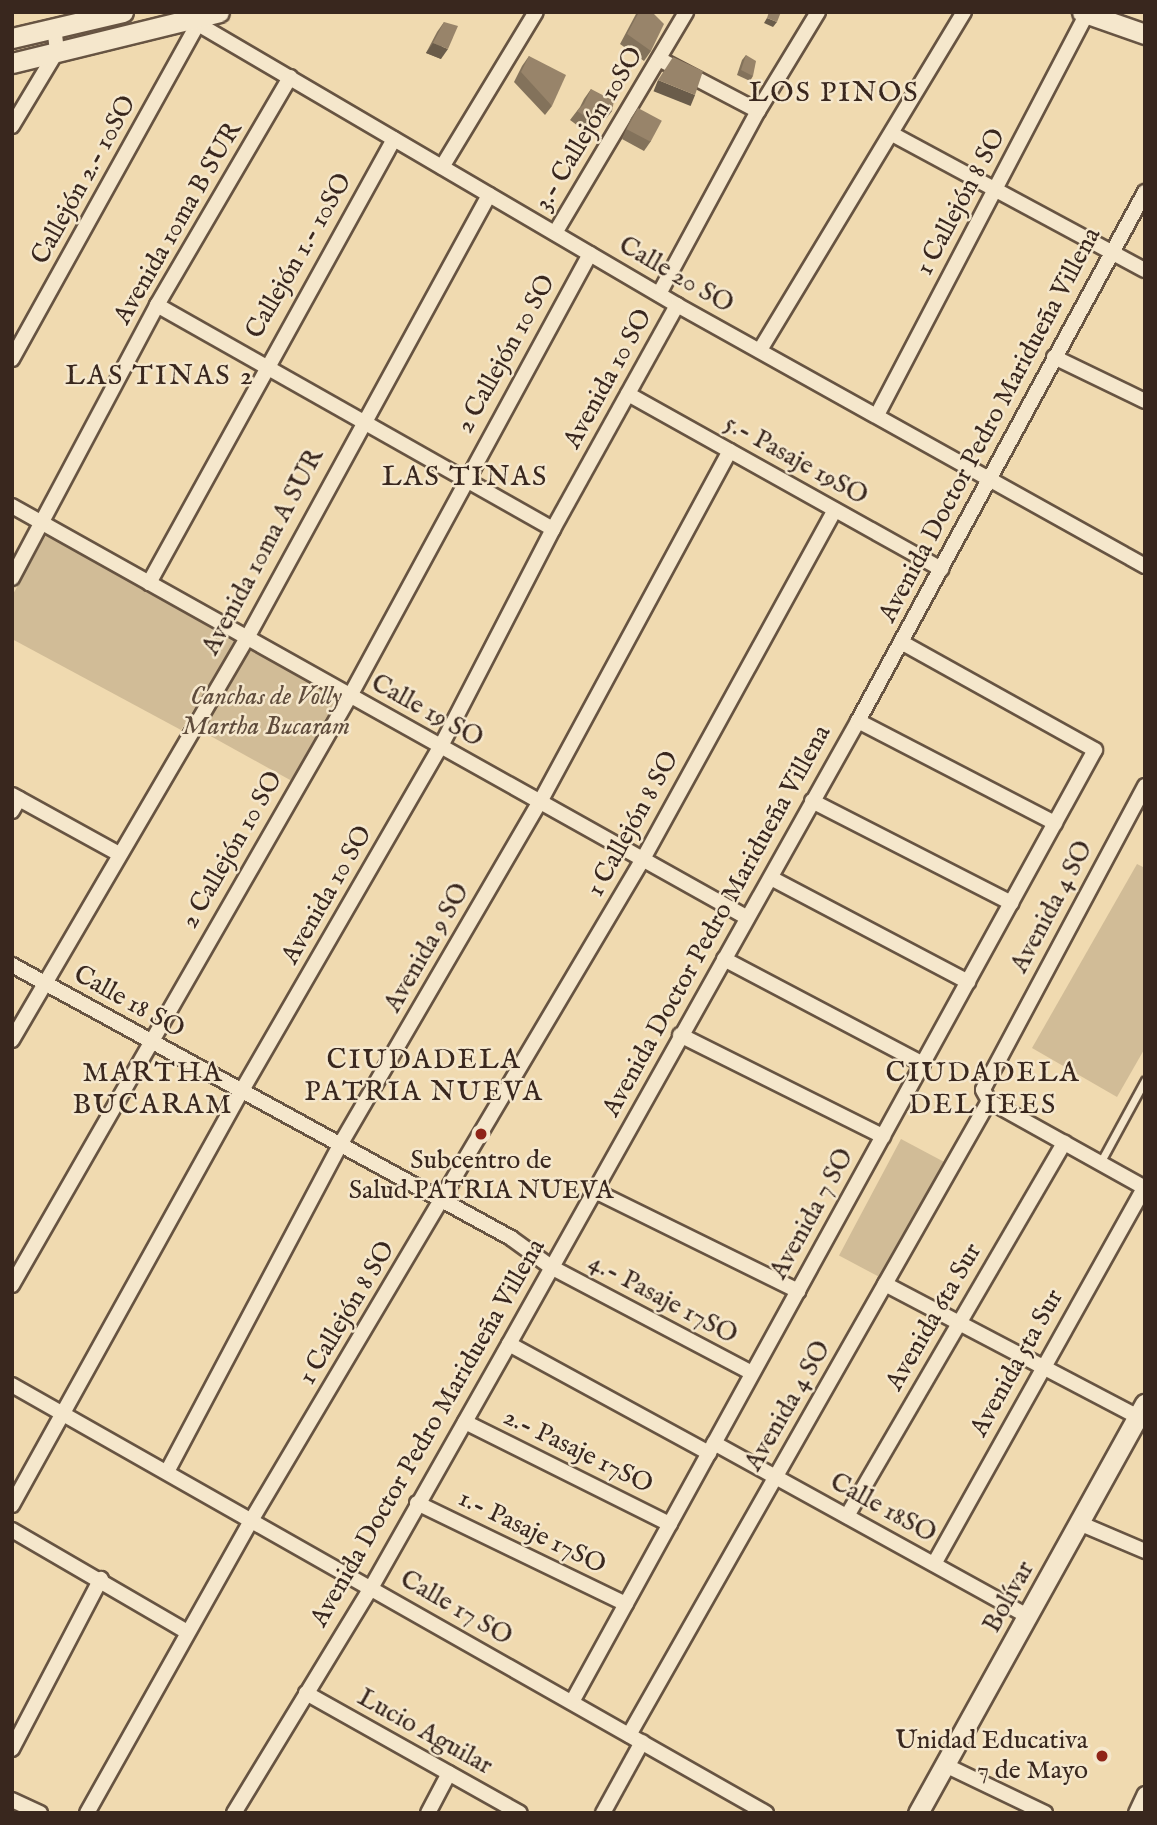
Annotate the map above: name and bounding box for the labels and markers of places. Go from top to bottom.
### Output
marker: Subcentro de Salud PATRIA NUEVA [473,1126,489,1142]
place label: Subcentro de Salud PATRIA NUEVA [349,1145,613,1206]
place label: Unidad Educativa 7 de Mayo [895,1725,1088,1786]
marker: Unidad Educativa 7 de Mayo [1094,1748,1110,1764]

